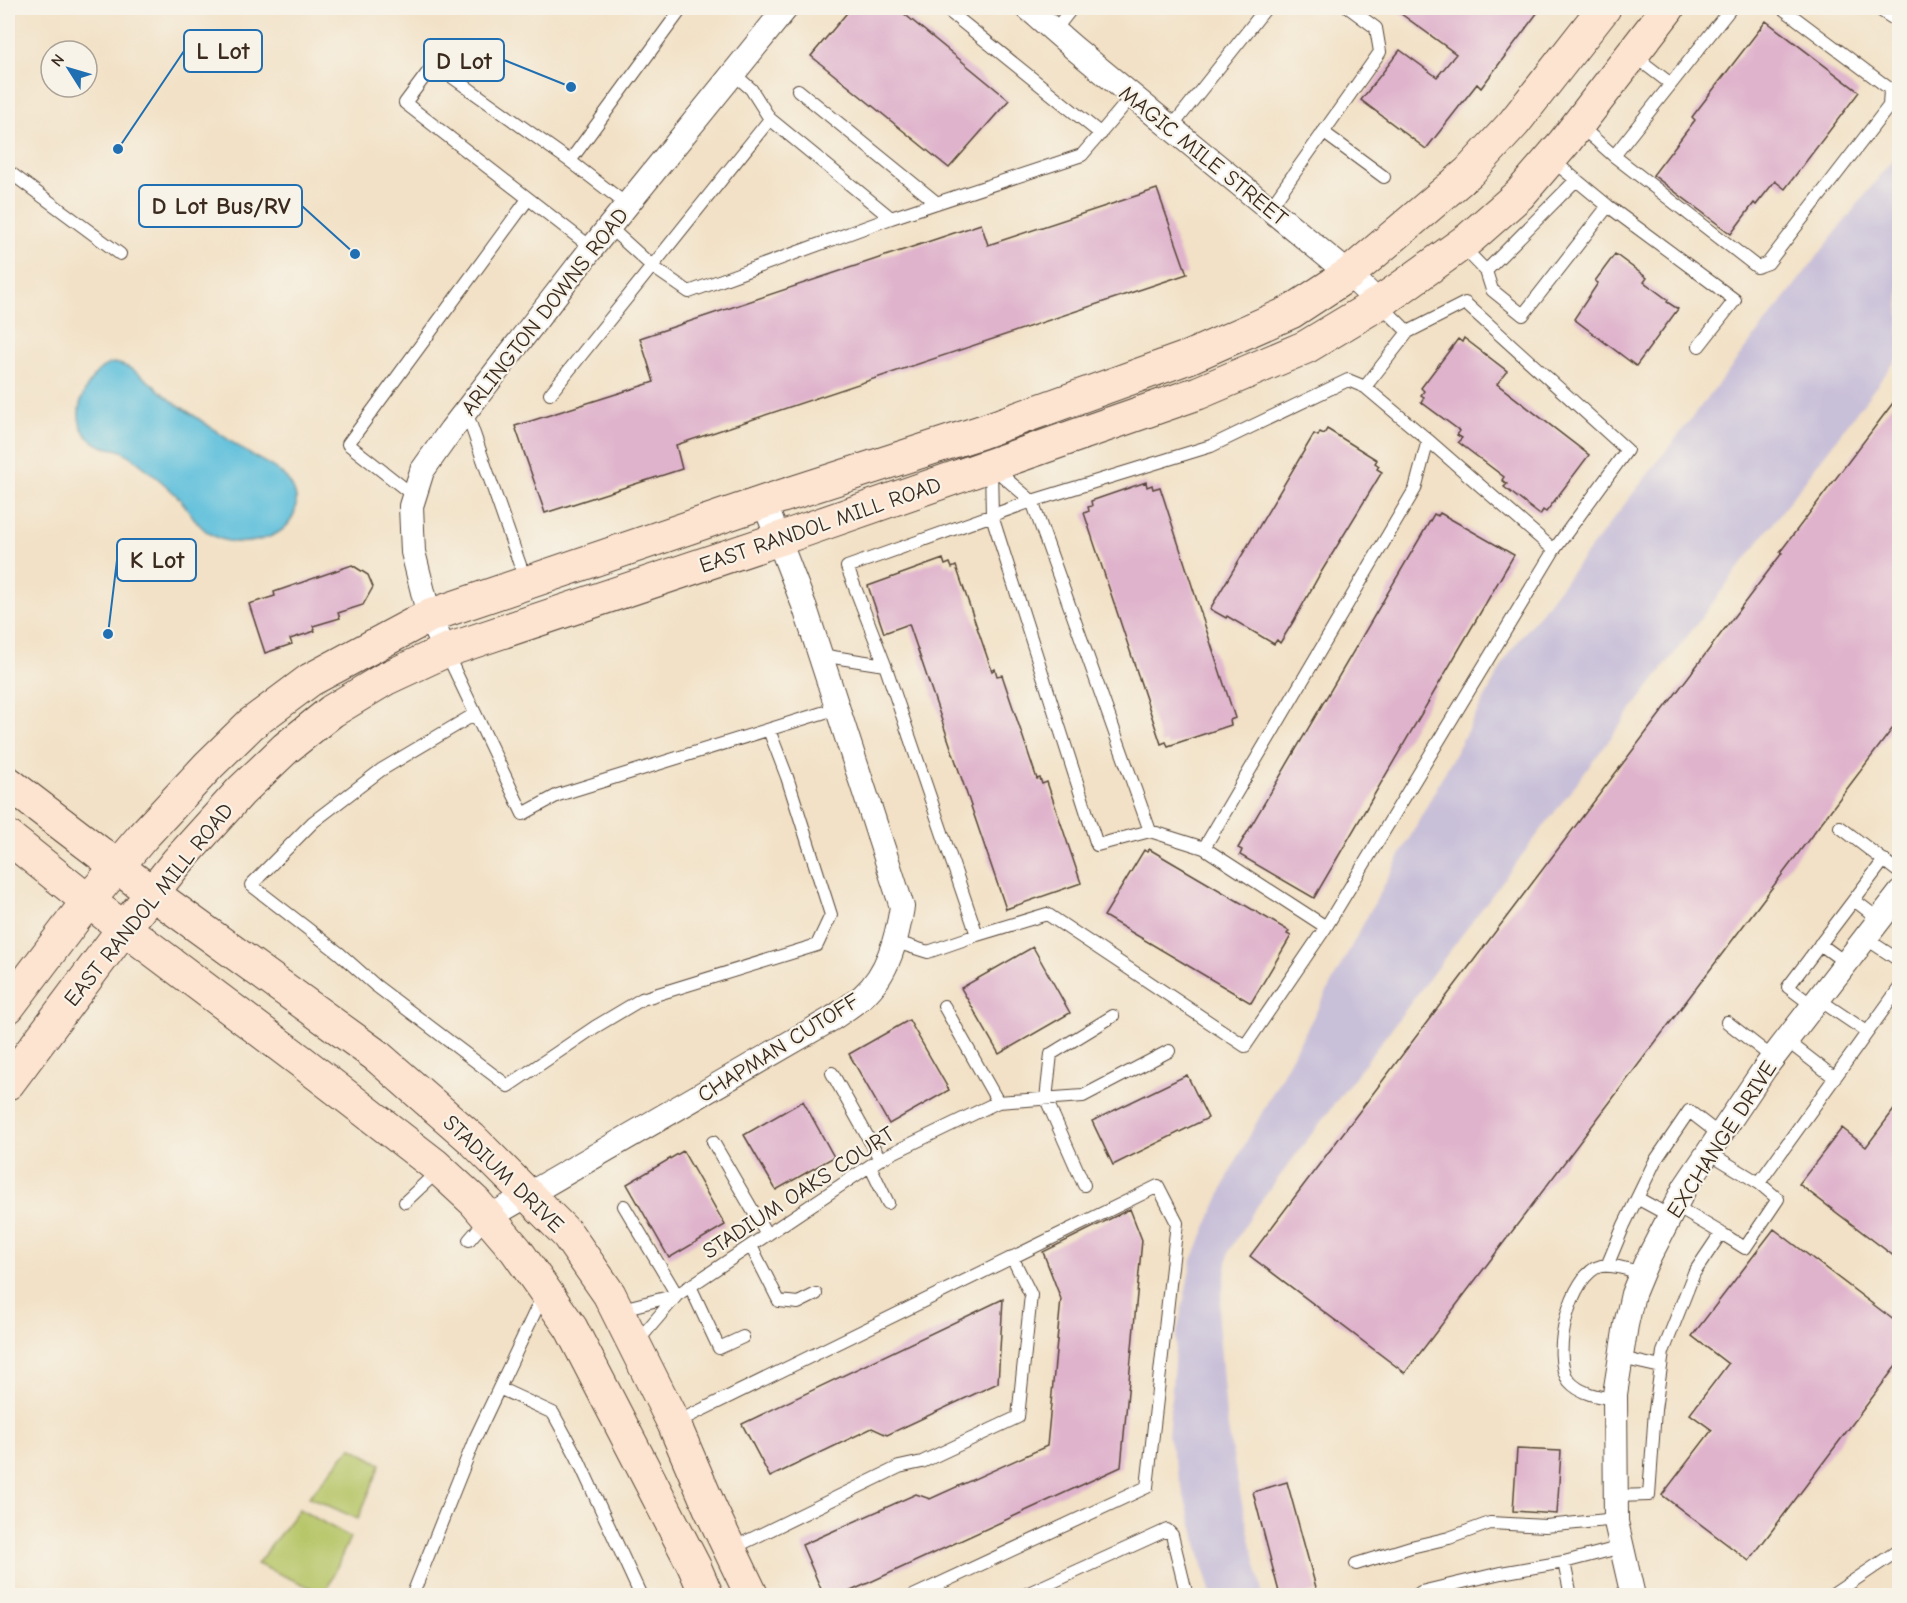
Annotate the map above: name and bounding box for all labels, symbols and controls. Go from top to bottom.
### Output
callout: L Lot [184,30,262,72]
text: L Lot [196,37,251,65]
north arrow [39,39,99,99]
callout: D Lot [424,39,504,81]
text: D Lot [436,47,493,75]
text: N [47,51,68,70]
street label: MAGIC MILE STREET [1114,80,1293,232]
callout: D Lot Bus/RV [139,185,302,227]
text: D Lot Bus/RV [151,192,291,220]
street label: ARLINGTON DOWNS ROAD [456,203,634,421]
street label: EAST RANDOL MILL ROAD [696,471,945,579]
callout: K Lot [117,539,196,581]
text: K Lot [130,546,185,574]
street label: EAST RANDOL MILL ROAD [59,798,239,1012]
street label: CHAPMAN CUTOFF [693,987,865,1108]
street label: EXCHANGE DRIVE [1661,1056,1782,1223]
street label: STADIUM DRIVE [437,1110,569,1238]
street label: STADIUM OAKS COURT [698,1121,900,1265]

